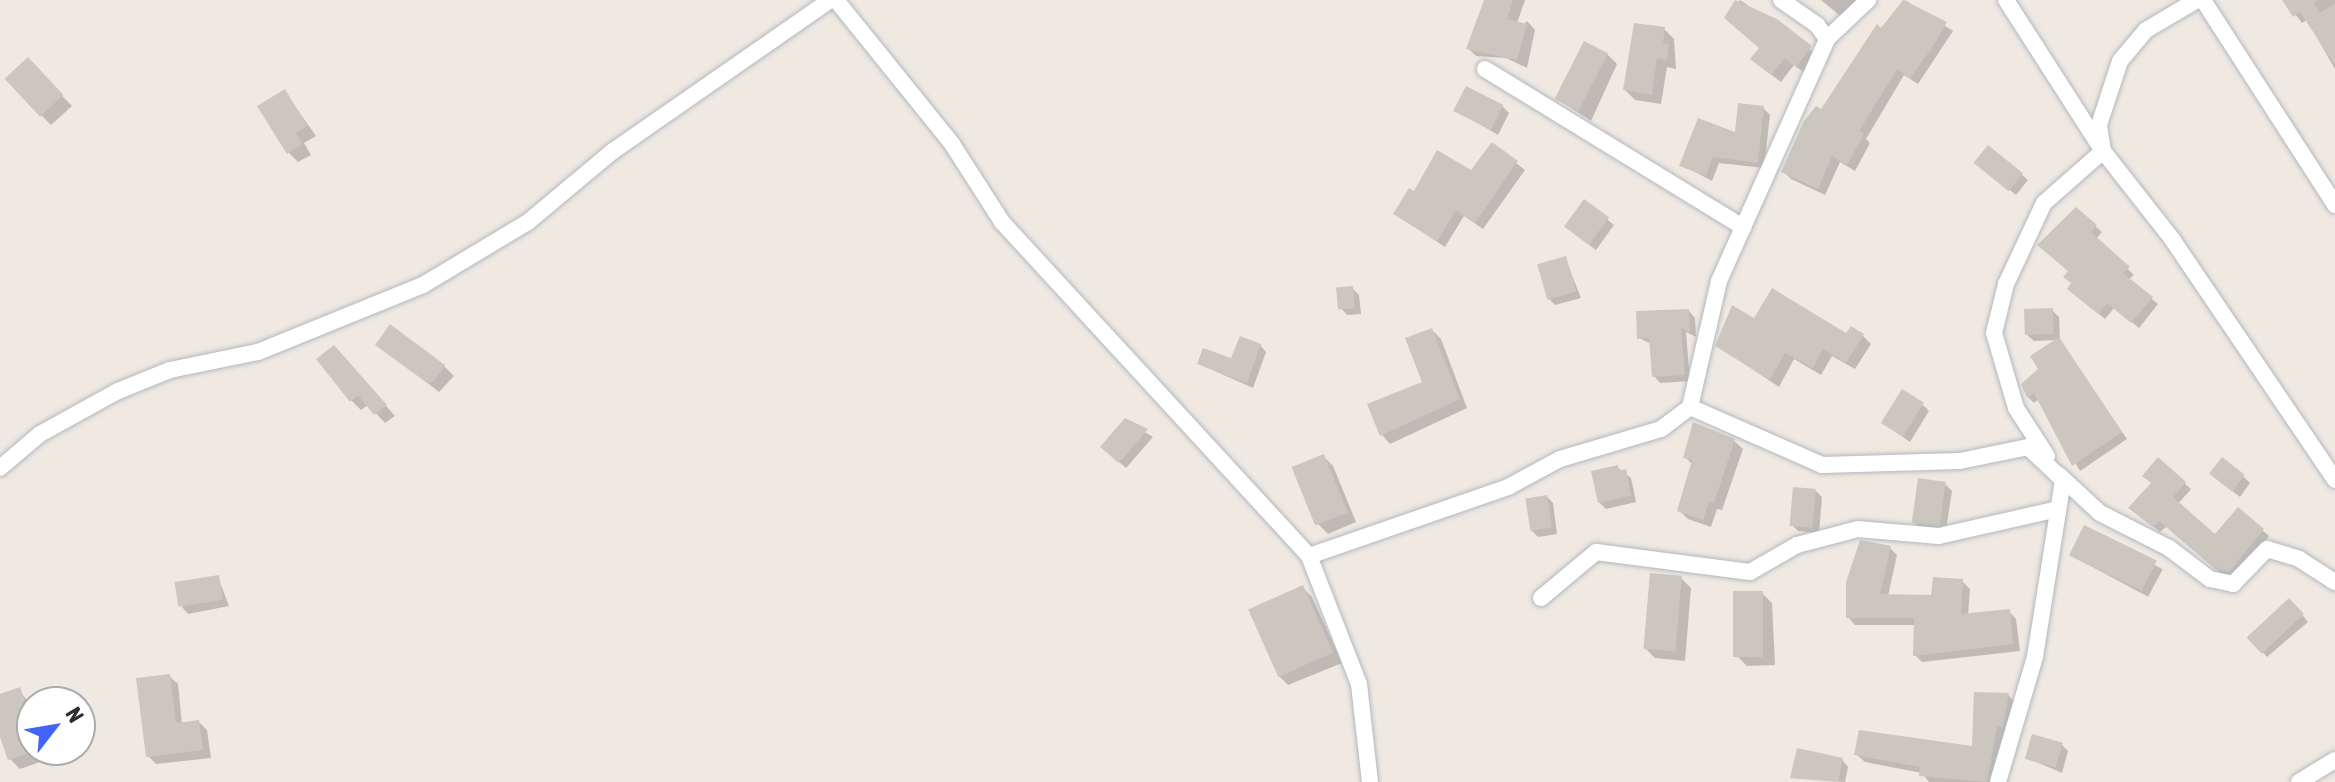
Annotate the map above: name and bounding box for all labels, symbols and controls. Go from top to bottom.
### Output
north arrow [16,686,96,766]
text: N [60,702,89,727]

